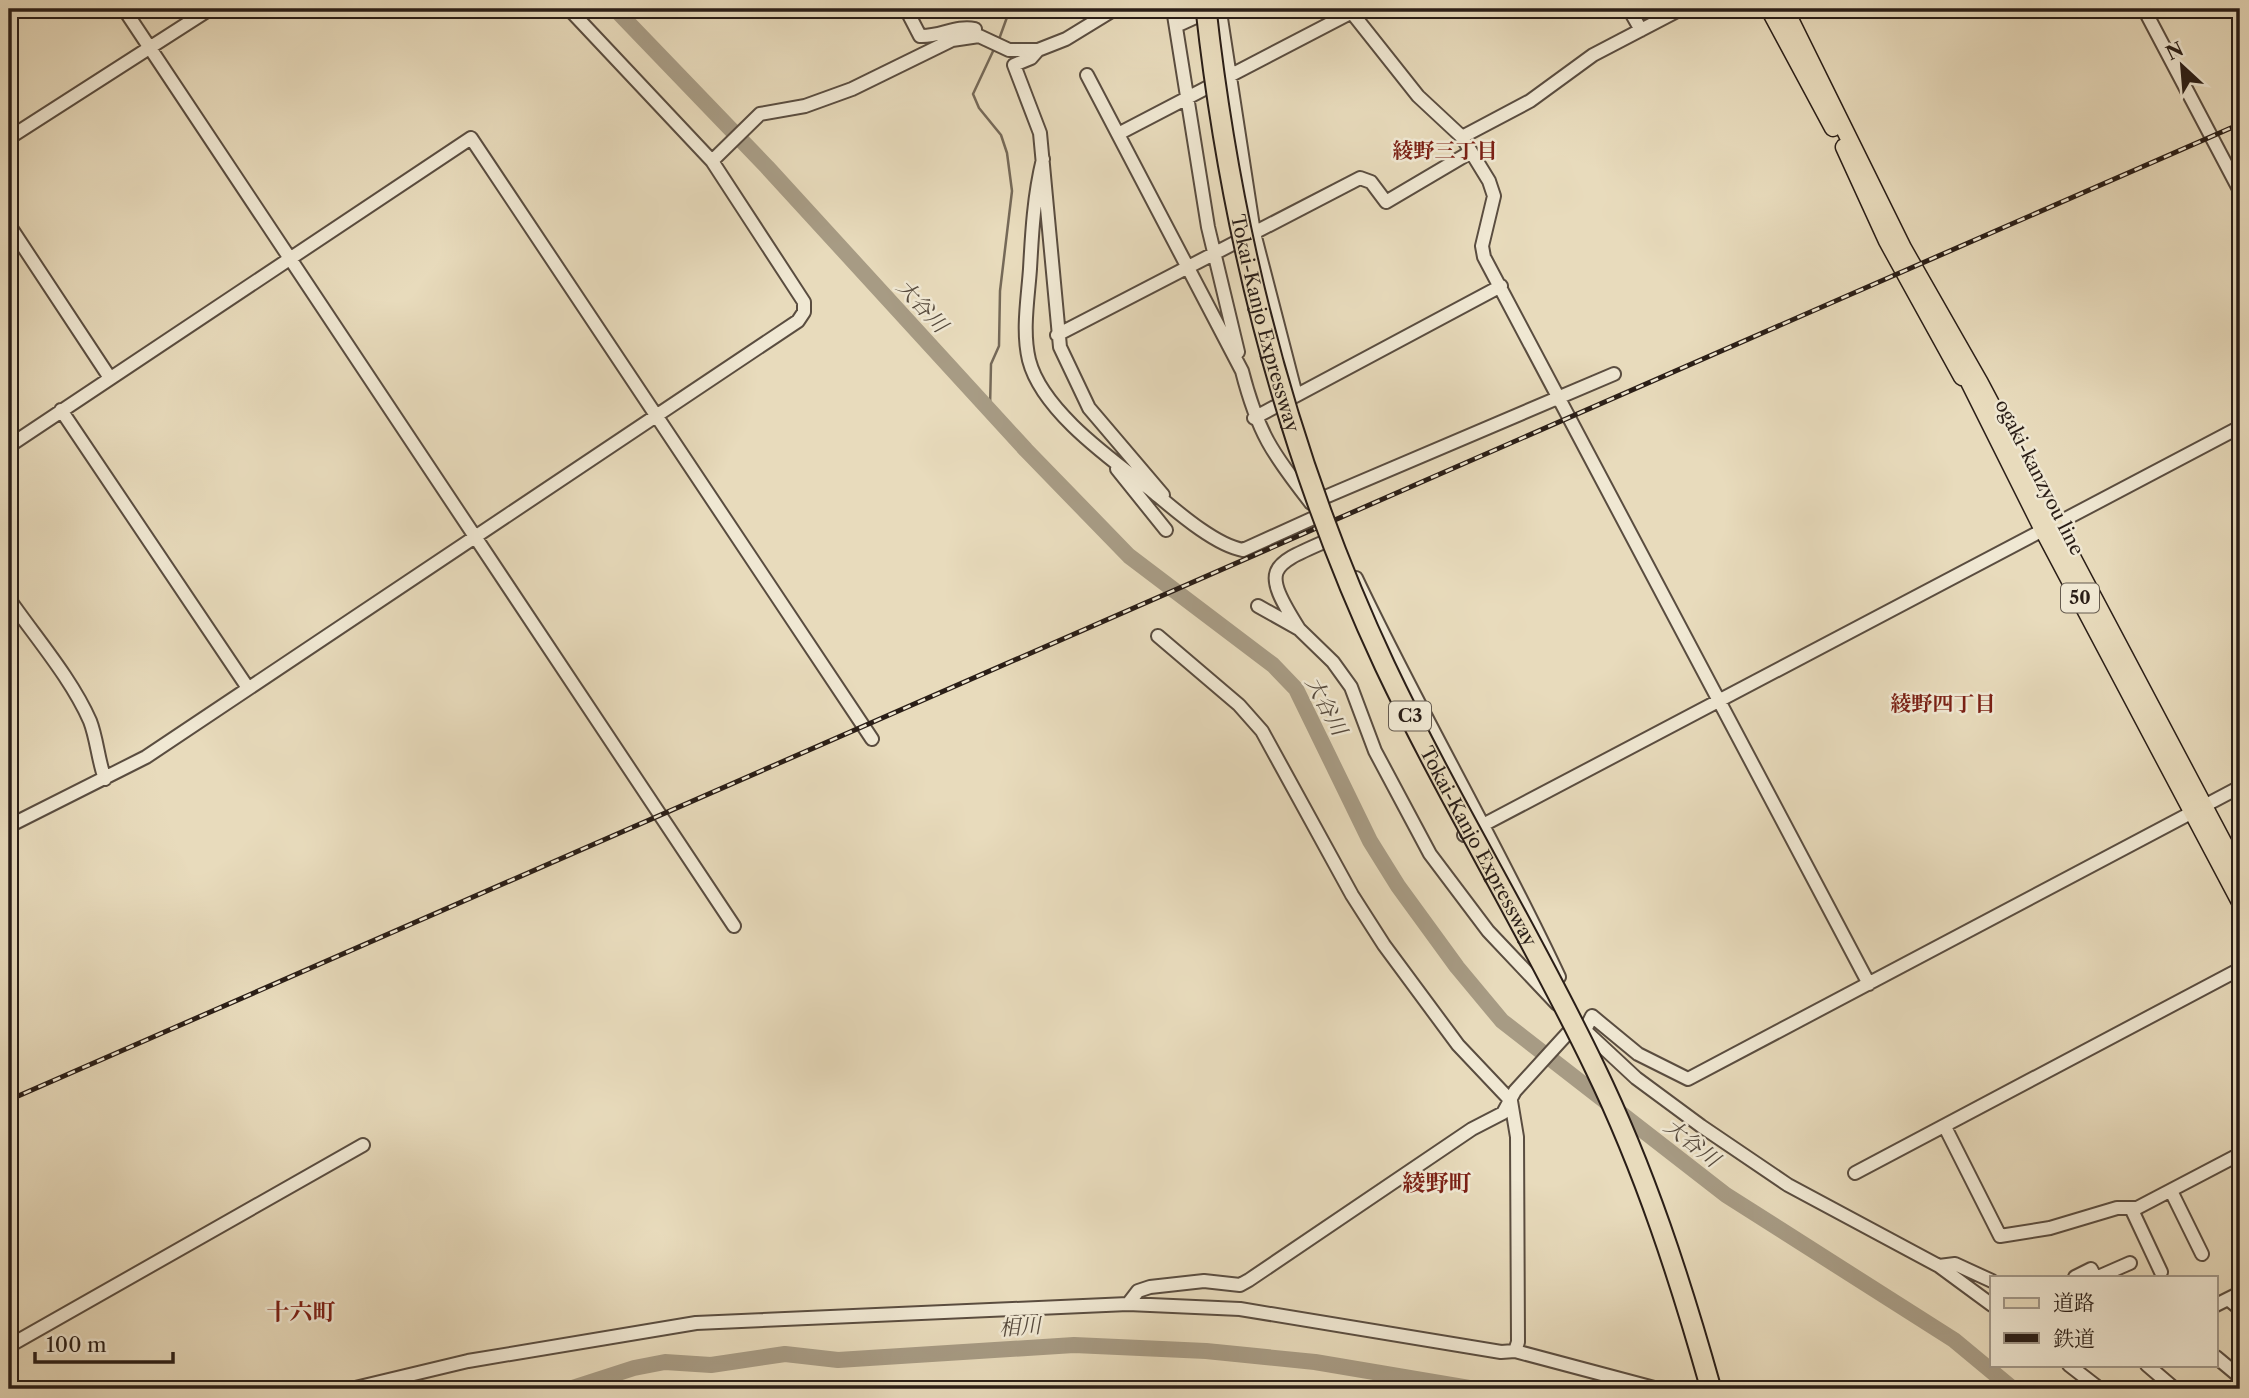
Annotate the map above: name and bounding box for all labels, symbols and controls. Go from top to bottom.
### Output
north arrow [2148,32,2218,102]
text: N [2162,37,2187,65]
district label: 綾野三丁目 [1393,138,1498,163]
street label: Tokai-Kanjo Expressway [1226,212,1304,435]
water label: 大谷川 [892,274,954,339]
street label: ogaki-kanzyou line [1990,395,2089,559]
road number: 50 [2061,584,2099,612]
water label: 大谷川 [1301,672,1353,741]
district label: 綾野四丁目 [1891,691,1996,716]
road number: C3 [1389,702,1431,730]
street label: Tokai-Kanjo Expressway [1415,742,1542,951]
water label: 大谷川 [1660,1113,1726,1173]
district label: 綾野町 [1403,1169,1472,1197]
legend [1990,1276,2218,1366]
text: 道路 [2053,1290,2095,1315]
district label: 十六町 [267,1298,336,1326]
water label: 相川 [998,1312,1044,1340]
scale bar [35,1321,173,1365]
text: 鉄道 [2053,1326,2095,1351]
text: 100 m [46,1332,107,1357]

